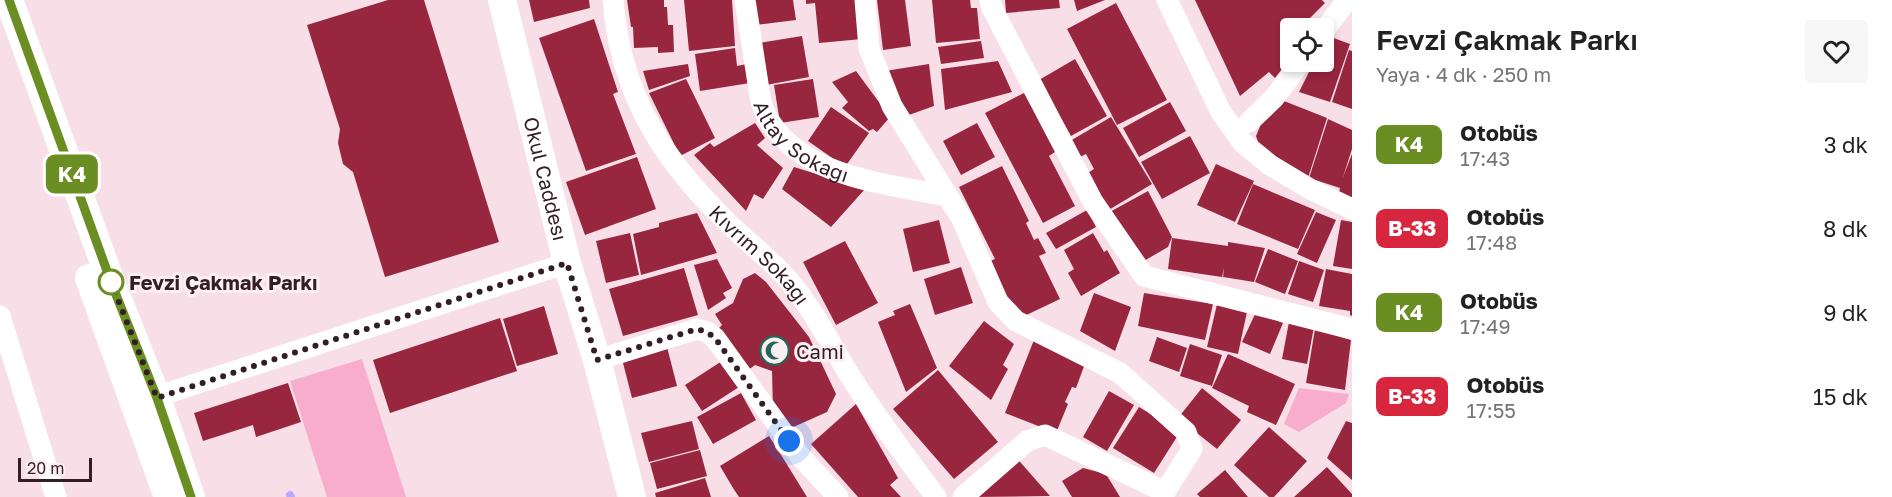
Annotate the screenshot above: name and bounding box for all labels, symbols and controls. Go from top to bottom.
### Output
map controls [1280,18,1334,72]
button: locate [1280,18,1334,72]
button: heart [1805,20,1868,83]
text: Fevzi Çakmak Parkı [1376,23,1638,56]
text: Yaya · 4 dk · 250 m [1376,62,1551,86]
street label: Altay Sokağı [749,98,852,186]
street label: Okul Caddesı [519,114,573,243]
text: Otobüs [1460,119,1538,146]
text: K4 [1395,131,1423,157]
text: 3 dk [1824,131,1868,158]
text: 17:43 [1460,146,1510,170]
line badge: K4 [45,154,99,194]
text: K4 [58,161,86,187]
street label: Kıvrım Sokağı [705,200,815,309]
text: Otobüs [1466,203,1544,230]
text: B-33 [1388,215,1436,241]
text: 8 dk [1823,215,1868,242]
text: 17:48 [1466,230,1517,254]
marker: Fevzi Çakmak Parkı [98,269,124,295]
place label: Fevzi Çakmak Parkı [129,270,318,294]
text: Otobüs [1460,287,1538,314]
text: K4 [1395,299,1423,325]
text: 9 dk [1823,299,1868,326]
text: 17:49 [1460,314,1511,338]
mosque icon: Cami [759,335,791,367]
place label: Cami [796,339,844,363]
text: Otobüs [1466,371,1544,398]
text: B-33 [1388,383,1436,409]
text: 15 dk [1813,383,1868,410]
text: 17:55 [1466,398,1516,422]
your location [774,426,804,456]
scale bar [18,455,92,482]
text: 20 m [27,458,64,478]

